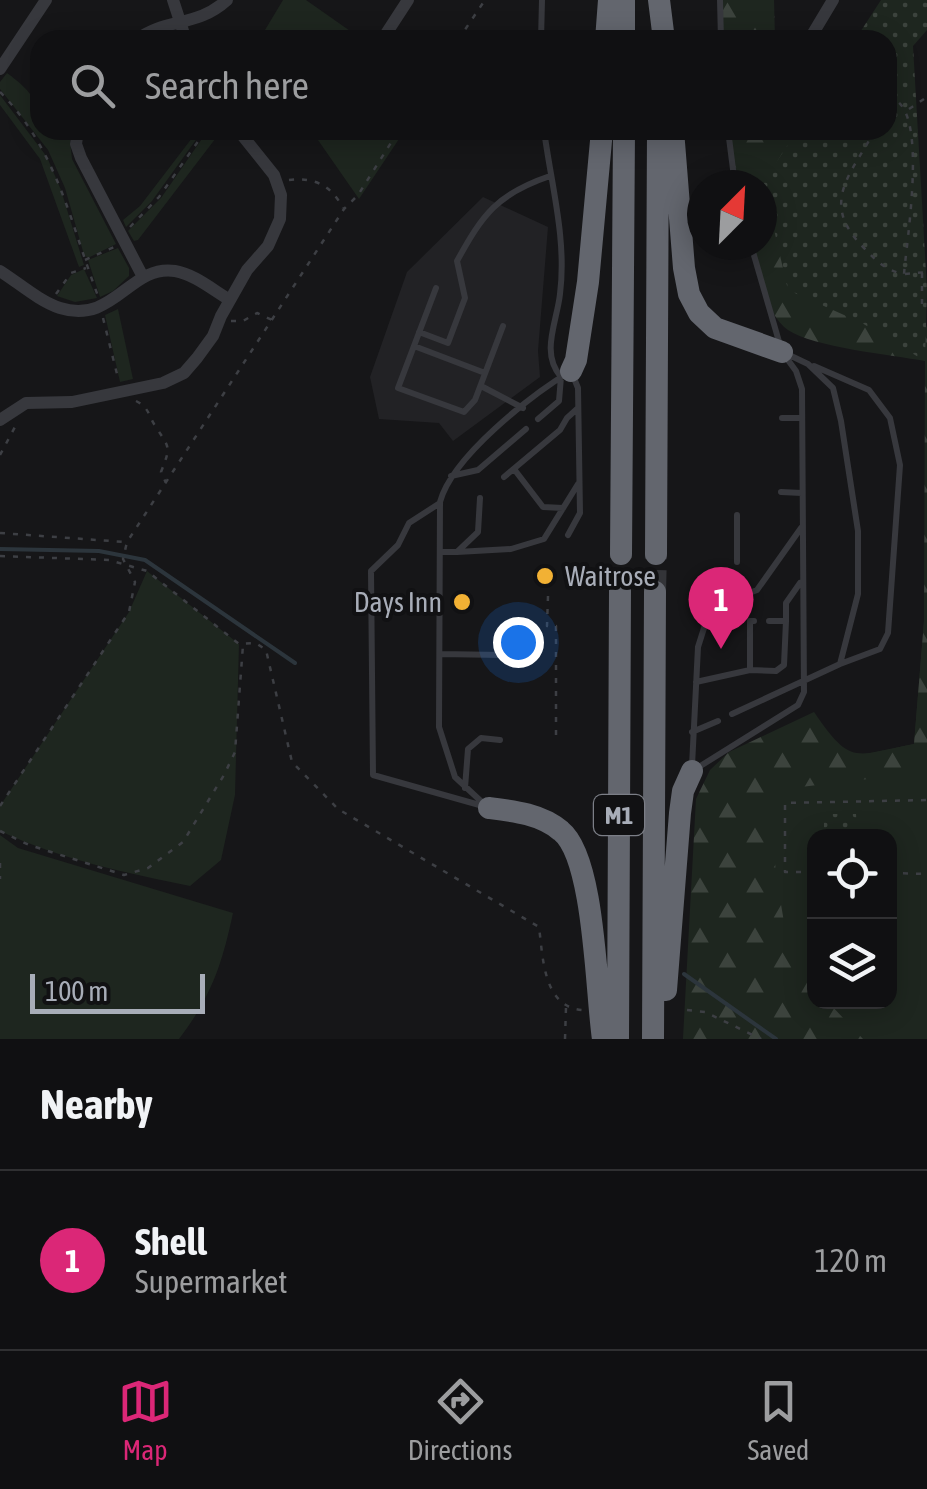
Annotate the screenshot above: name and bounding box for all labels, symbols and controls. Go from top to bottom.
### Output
search box [30,30,897,140]
icon: search [65,58,120,113]
text: Search here [145,64,309,107]
north arrow [687,170,777,260]
place label: Waitrose [565,560,656,592]
marker: Waitrose [534,565,556,587]
pin: 1 [688,566,754,649]
place label: Days Inn [354,586,442,618]
marker: Days Inn [451,591,473,613]
your location [493,617,544,668]
road number: M1 [594,795,644,835]
map controls [807,829,897,1009]
button: locate [807,829,897,919]
button: layers [807,919,897,1009]
scale bar [30,969,205,1014]
text: 100 m [45,975,108,1007]
text: Nearby [40,1080,153,1128]
text: Shell [135,1220,207,1263]
text: 1 [65,1242,80,1279]
text: 120 m [814,1242,887,1279]
text: Supermarket [135,1263,288,1300]
tab: Map [118,1374,173,1466]
tab: Directions [408,1374,512,1466]
tab: Saved [748,1374,809,1466]

